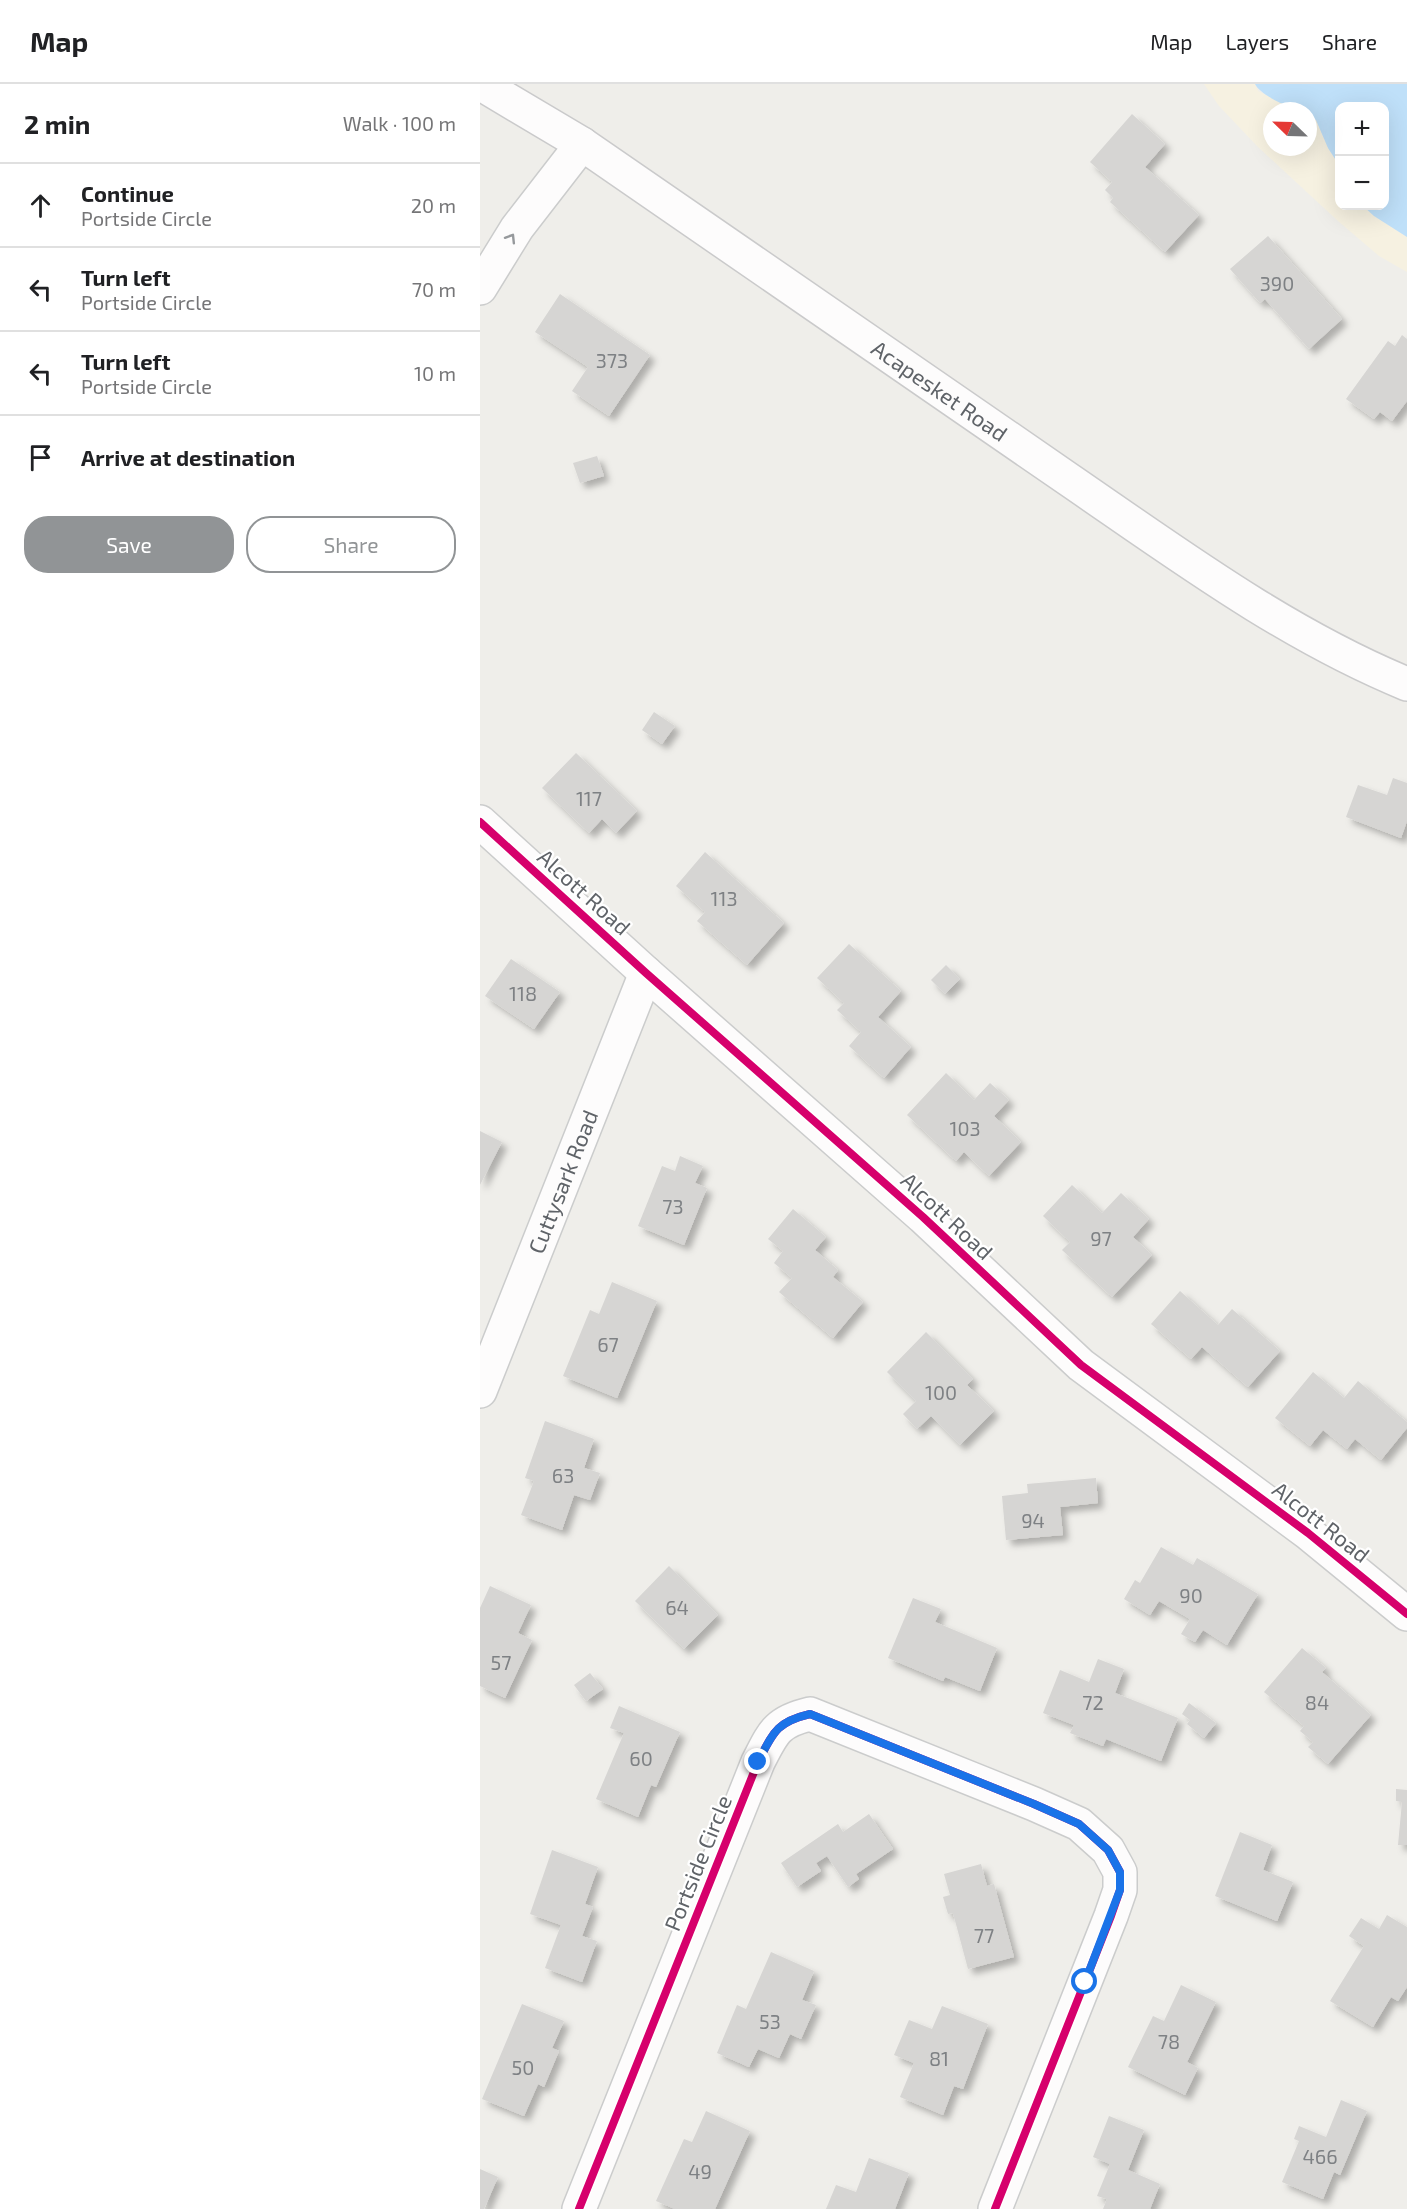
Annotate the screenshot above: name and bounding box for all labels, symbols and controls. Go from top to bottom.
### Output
text: Map [30,24,88,58]
text: Map [1150,29,1192,54]
text: Layers [1225,29,1289,54]
text: Share [1322,29,1377,54]
north arrow [1263,102,1317,156]
map controls [1335,102,1389,210]
button: + [1335,102,1389,156]
text: 2 min [24,108,90,139]
text: Walk · 100 m [343,111,456,135]
button: − [1335,156,1389,210]
text: Continue [81,180,174,206]
icon: ahead [24,189,57,222]
text: 20 m [411,193,456,217]
text: Portside Circle [81,206,212,230]
one-way arrow [503,234,515,244]
text: Turn left [81,264,170,290]
house number: 390 [1260,271,1294,295]
icon: left [24,273,57,306]
text: 70 m [412,277,456,301]
text: Portside Circle [81,290,212,314]
street label: Acapesket Road [867,334,1013,446]
text: Turn left [81,348,170,374]
house number: 373 [596,348,628,372]
icon: left [24,357,57,390]
text: 10 m [414,361,456,385]
text: Portside Circle [81,374,212,398]
icon: arrive [24,441,57,474]
text: Arrive at destination [81,444,295,470]
button: Save [24,516,234,573]
button: Share [246,516,456,573]
house number: 117 [576,786,602,810]
street label: Alcott Road [533,843,636,940]
house number: 113 [710,886,738,910]
house number: 118 [509,981,537,1005]
street label: Cuttysark Road [522,1106,602,1257]
house number: 103 [949,1116,981,1140]
street label: Alcott Road [897,1166,999,1264]
house number: 73 [662,1194,684,1218]
house number: 97 [1090,1226,1112,1250]
house number: 67 [597,1332,619,1356]
house number: 100 [925,1380,957,1404]
house number: 63 [552,1463,574,1487]
street label: Alcott Road [1268,1475,1375,1567]
house number: 94 [1021,1508,1045,1532]
house number: 90 [1179,1583,1203,1607]
house number: 64 [665,1595,689,1619]
house number: 57 [491,1650,511,1674]
house number: 72 [1082,1690,1104,1714]
house number: 84 [1305,1690,1329,1714]
house number: 60 [629,1746,653,1770]
route end [744,1748,770,1774]
street label: Portside Circle [658,1791,736,1934]
house number: 77 [974,1923,994,1947]
route start [1071,1968,1097,1994]
house number: 53 [759,2009,781,2033]
house number: 78 [1158,2029,1180,2053]
house number: 81 [929,2046,949,2070]
house number: 50 [512,2055,534,2079]
house number: 466 [1302,2144,1338,2168]
house number: 49 [688,2159,712,2183]

